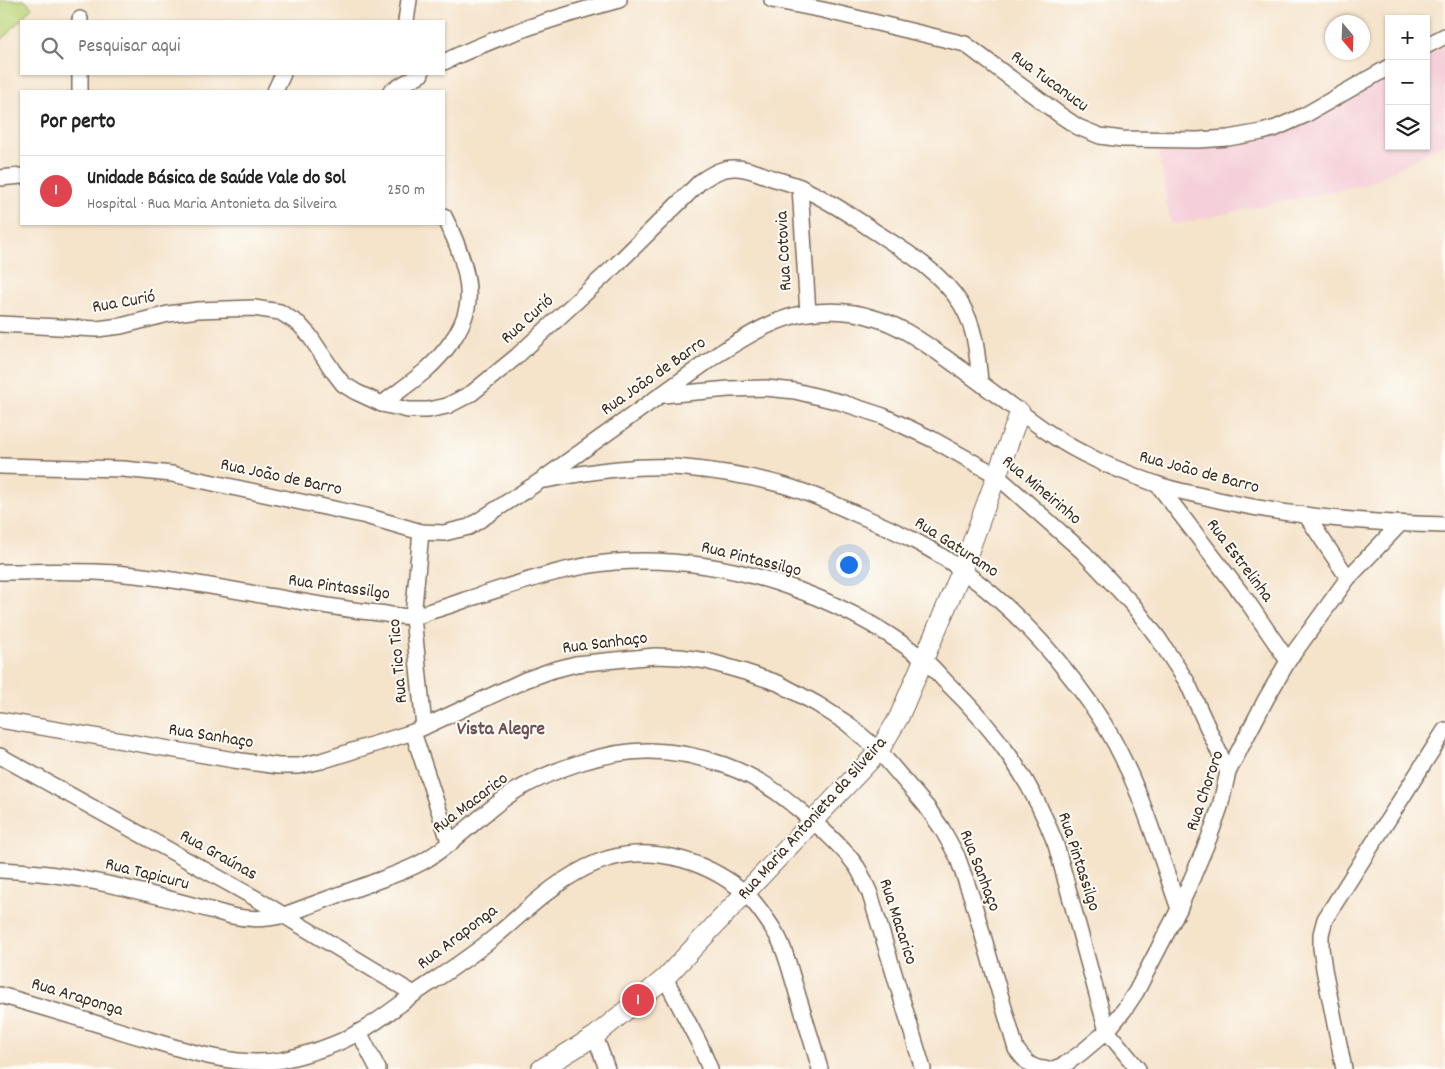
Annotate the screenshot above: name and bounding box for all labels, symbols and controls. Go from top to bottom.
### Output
north arrow [1325,15,1370,60]
map controls [1385,15,1430,150]
button: + [1385,15,1430,60]
search box [20,20,445,75]
icon: search [38,34,66,62]
text: Pesquisar aqui [78,34,180,61]
street label: Rua Tucanucu [1005,45,1093,119]
button: − [1385,60,1430,105]
button: layers [1385,105,1430,150]
text: Por perto [40,108,115,138]
text: Unidade Básica de Saúde Vale do Sol [87,166,346,193]
text: 1 [54,179,58,202]
text: 250 m [387,179,425,202]
text: Hospital · Rua Maria Antonieta da Silveira [87,193,336,216]
street label: Rua Cotovia [770,210,800,292]
street label: Rua Curió [90,285,158,321]
street label: Rua Curió [496,289,560,351]
street label: Rua João de Barro [596,331,712,423]
street label: Rua João de Barro [1136,445,1262,501]
street label: Rua Mineirinho [996,450,1086,532]
street label: Rua João de Barro [218,453,344,503]
street label: Rua Gaturamo [909,511,1003,585]
street label: Rua Estrelinha [1199,514,1279,608]
street label: Rua Pintassilgo [698,535,804,585]
your location [836,552,862,578]
street label: Rua Pintassilgo [286,568,392,608]
street label: Rua Tico Tico [383,618,415,704]
street label: Rua Sanhaço [561,626,649,662]
district label: Vista Alegre [457,717,545,744]
street label: Rua Sanhaço [167,718,255,756]
street label: Rua Maria Antonieta da Silveira [733,731,894,906]
street label: Rua Chororo [1181,747,1231,835]
street label: Rua Macarico [428,767,514,841]
street label: Rua Pintassilgo [1050,809,1106,915]
street label: Rua Graúnas [175,824,261,888]
street label: Rua Sanhaço [952,827,1006,915]
street label: Rua Tapicuru [102,852,192,898]
street label: Rua Macarico [871,876,923,968]
street label: Rua Araponga [413,899,504,977]
street label: Rua Araponga [28,972,127,1024]
pin: 1 [622,981,654,1019]

